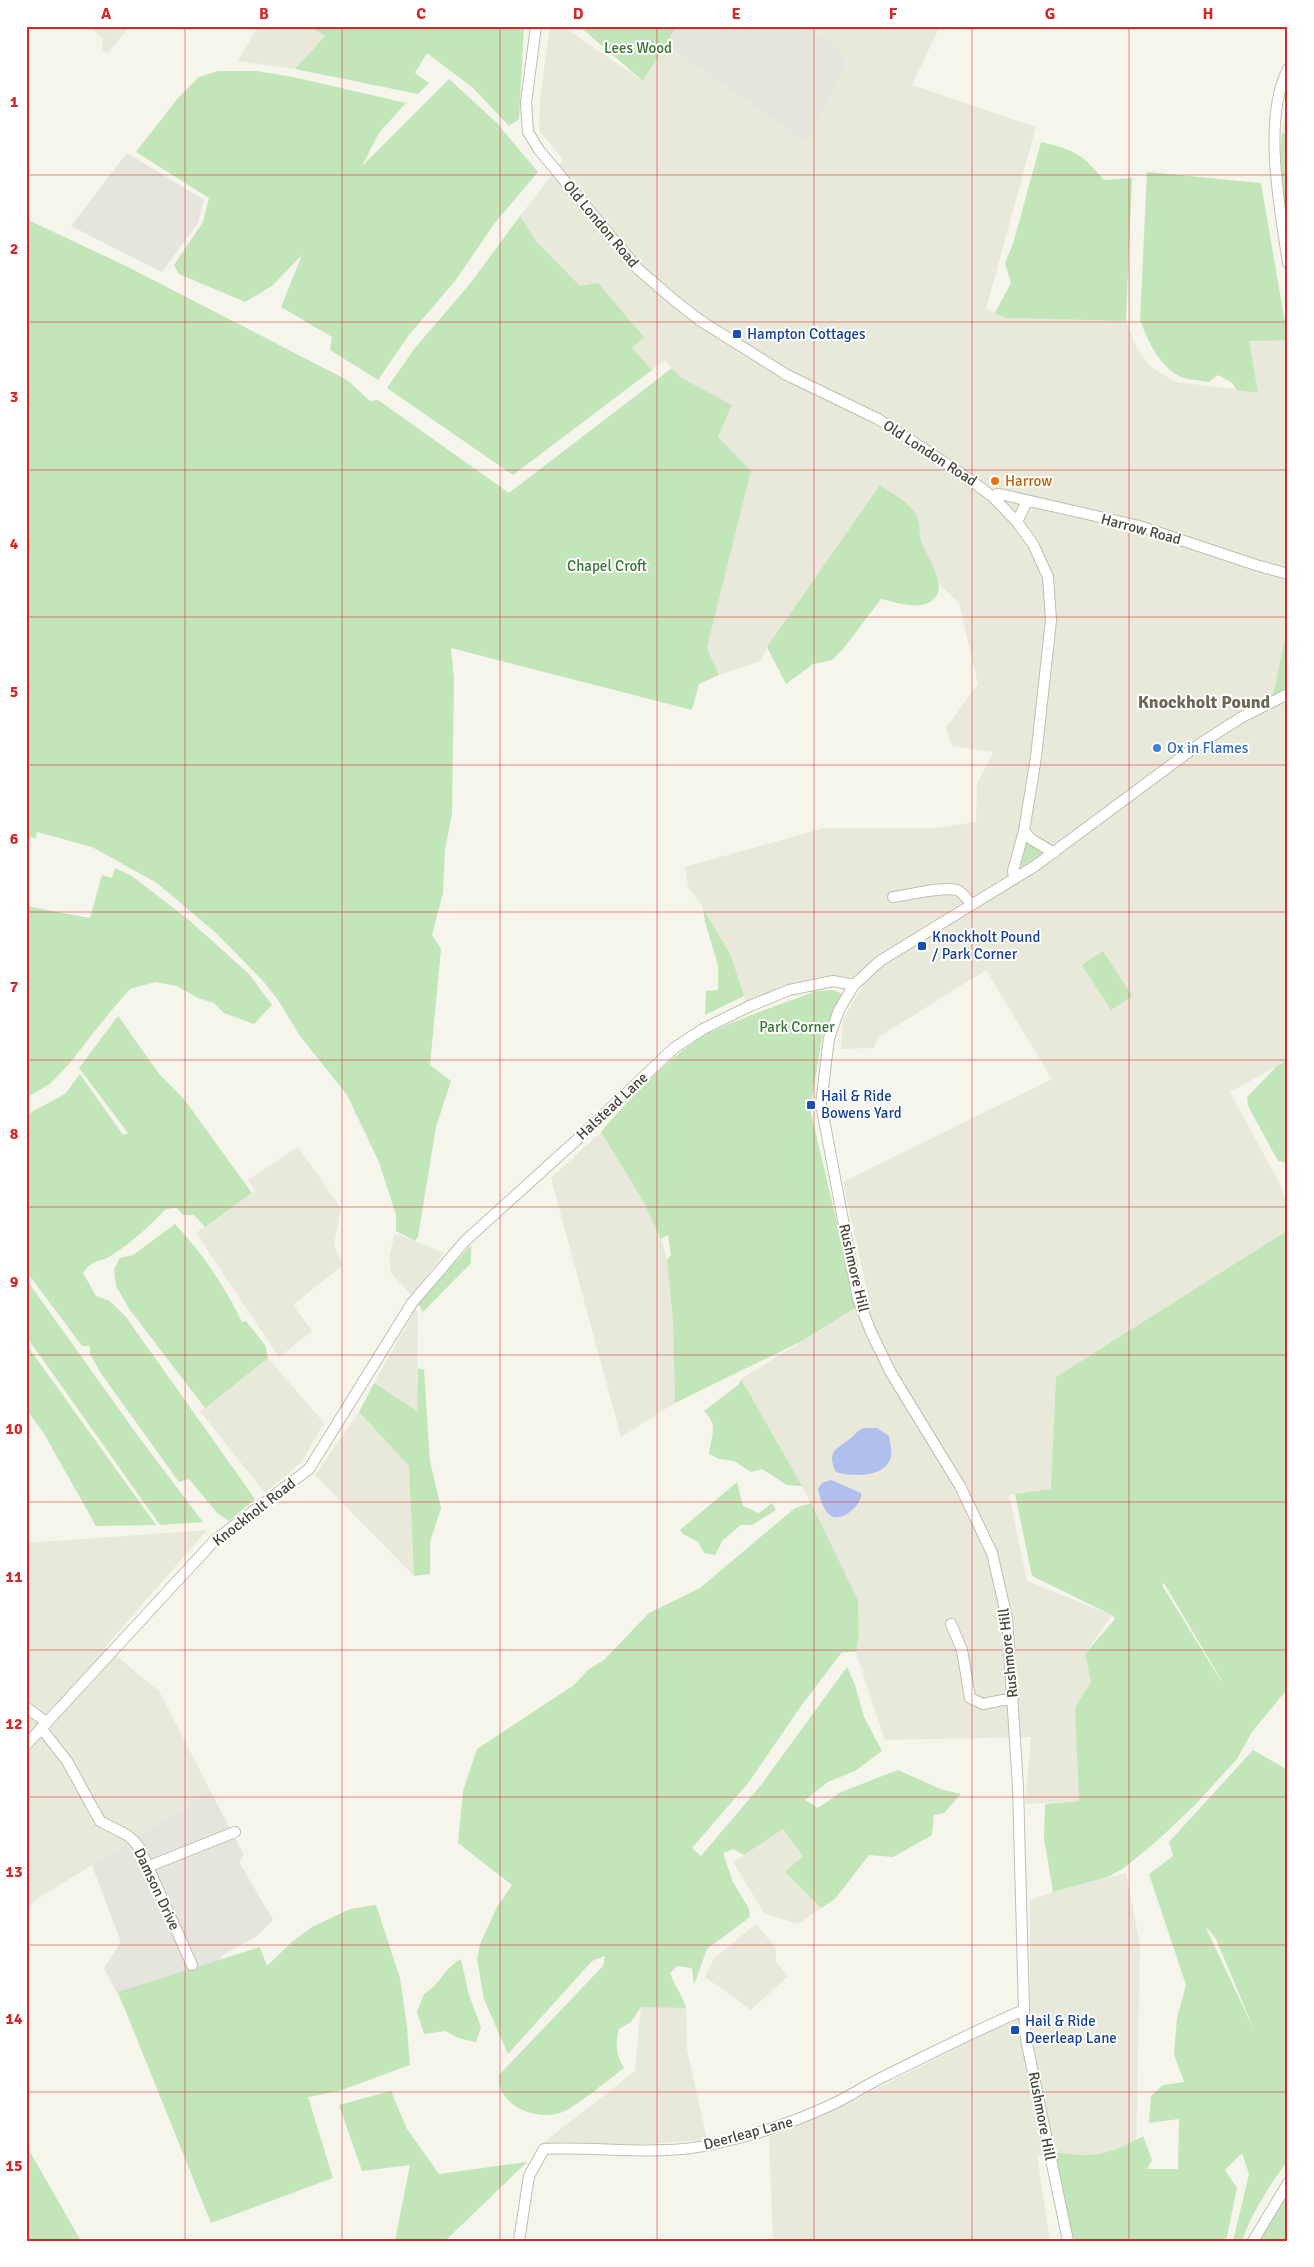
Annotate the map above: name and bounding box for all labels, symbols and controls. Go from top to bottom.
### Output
text: A [101,4,112,24]
text: B [259,4,269,24]
text: C [416,4,426,24]
text: D [573,4,584,24]
text: E [731,4,741,24]
text: F [889,4,898,24]
text: G [1045,4,1055,24]
text: H [1203,4,1213,24]
park label: Lees Wood [604,39,672,57]
text: 1 [10,92,19,112]
street label: Old London Road [559,177,643,271]
text: 2 [10,239,18,259]
place label: Hampton Cottages [747,325,866,343]
marker: Hampton Cottages [731,328,743,340]
text: 3 [10,387,18,407]
street label: Old London Road [880,416,980,490]
place label: Harrow [1005,472,1052,490]
marker: Harrow [989,475,1001,487]
street label: Harrow Road [1099,510,1183,548]
text: 4 [10,534,19,554]
park label: Chapel Croft [567,557,647,575]
text: 5 [10,682,18,702]
district label: Knockholt Pound [1138,691,1271,713]
place label: Ox in Flames [1167,739,1249,757]
marker: Ox in Flames [1151,742,1163,754]
text: 6 [10,829,19,849]
place label: Knockholt Pound / Park Corner [932,928,1040,963]
marker: Knockholt Pound / Park Corner [916,940,928,952]
text: 7 [10,977,19,997]
park label: Park Corner [759,1018,835,1036]
street label: Halstead Lane [573,1068,651,1144]
place label: Hail & Ride Bowens Yard [821,1087,902,1122]
marker: Hail & Ride Bowens Yard [805,1099,817,1111]
text: 8 [10,1124,19,1144]
street label: Rushmore Hill [835,1222,873,1314]
text: 9 [10,1272,19,1292]
text: 10 [5,1419,23,1439]
street label: Knockholt Road [209,1474,299,1550]
text: 11 [5,1567,23,1587]
street label: Rushmore Hill [994,1607,1022,1699]
text: 12 [5,1714,23,1734]
street label: Damson Drive [130,1845,184,1933]
text: 13 [5,1862,23,1882]
text: 14 [5,2009,23,2029]
place label: Hail & Ride Deerleap Lane [1025,2012,1117,2047]
marker: Hail & Ride Deerleap Lane [1009,2024,1021,2036]
street label: Rushmore Hill [1025,2070,1059,2162]
street label: Deerleap Lane [701,2112,795,2154]
text: 15 [5,2156,23,2176]

